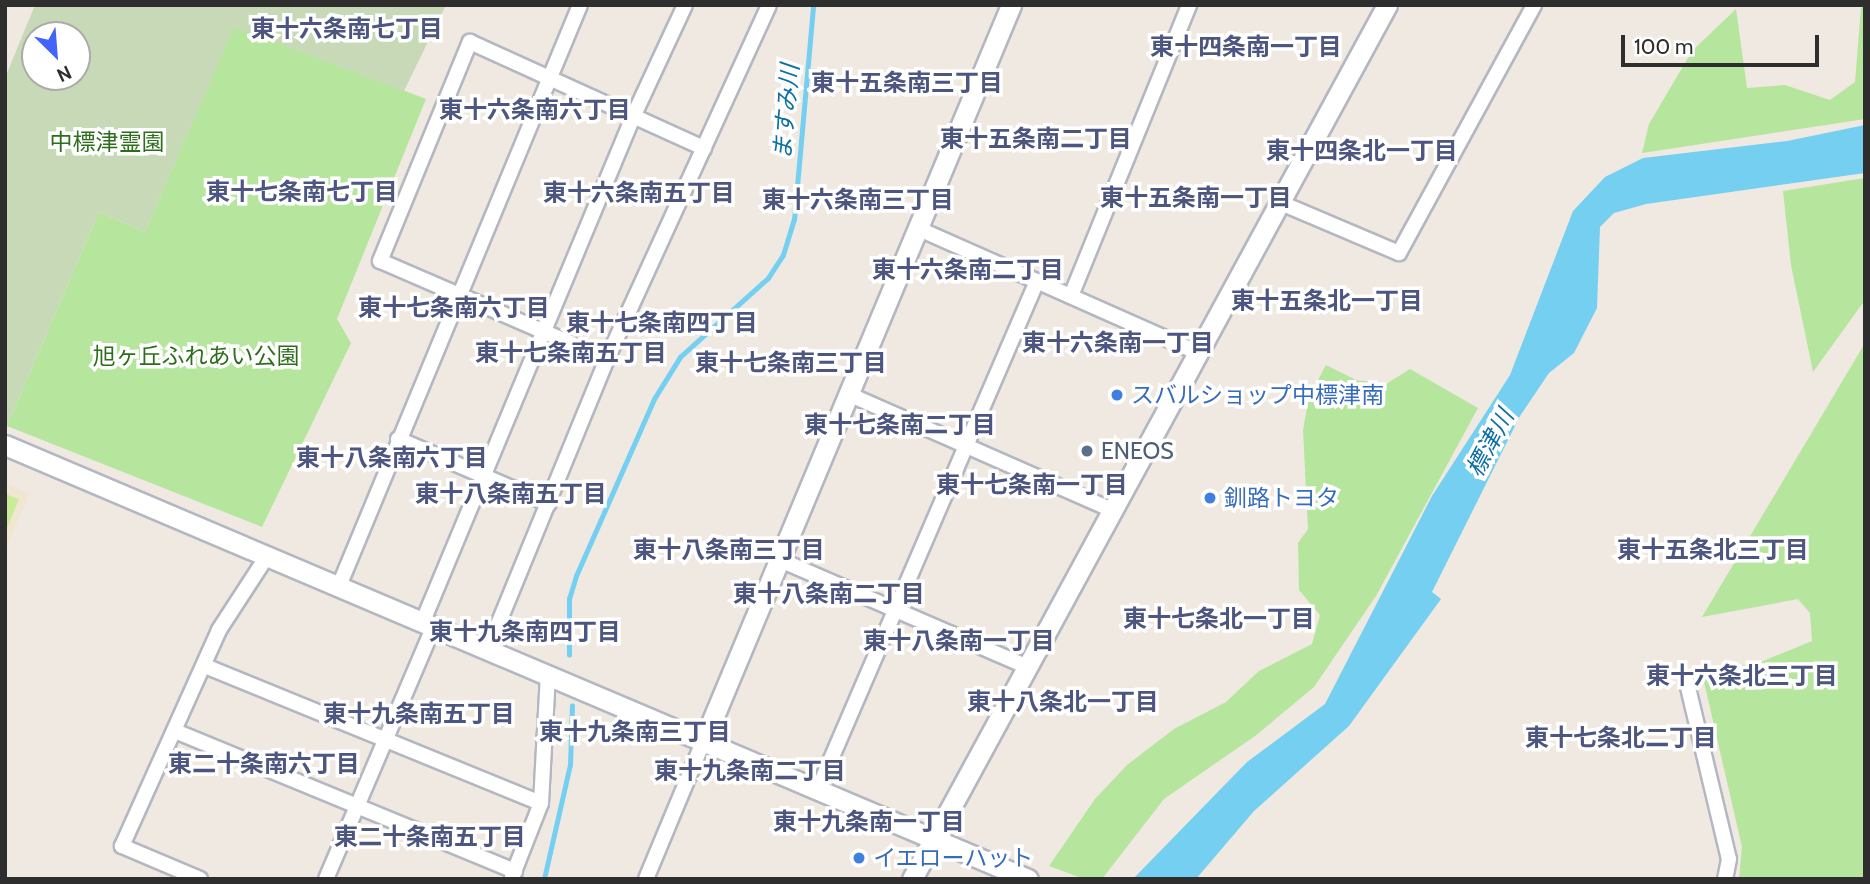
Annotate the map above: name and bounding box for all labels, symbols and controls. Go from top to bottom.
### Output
district label: 東十六条南七丁目 [251,15,443,43]
north arrow [21,21,91,91]
scale bar [1625,21,1823,65]
district label: 東十四条南一丁目 [1150,33,1342,61]
text: 100 m [1634,34,1693,59]
text: N [53,60,75,87]
water label: ますみ川 [767,63,805,161]
district label: 東十五条南三丁目 [811,69,1003,97]
district label: 東十六条南六丁目 [439,96,631,124]
district label: 東十五条南二丁目 [940,125,1132,153]
park label: 中標津霊園 [50,128,164,156]
district label: 東十四条北一丁目 [1266,137,1458,165]
district label: 東十七条南七丁目 [206,178,398,206]
district label: 東十六条南五丁目 [543,179,735,207]
district label: 東十五条南一丁目 [1100,184,1292,212]
district label: 東十六条南三丁目 [762,186,954,214]
district label: 東十六条南二丁目 [872,256,1064,284]
district label: 東十五条北一丁目 [1231,287,1423,315]
district label: 東十七条南六丁目 [358,294,550,322]
district label: 東十七条南四丁目 [566,309,758,337]
district label: 東十六条南一丁目 [1022,329,1214,357]
district label: 東十七条南五丁目 [475,339,667,367]
park label: 旭ヶ丘ふれあい公園 [93,342,299,370]
district label: 東十七条南三丁目 [695,349,887,377]
place label: スバルショップ中標津南 [1131,381,1384,409]
marker: スバルショップ中標津南 [1109,387,1125,403]
water label: 標津川 [1460,404,1520,482]
district label: 東十七条南二丁目 [804,411,996,439]
place label: ENEOS [1101,437,1174,465]
marker: ENEOS [1079,443,1095,459]
district label: 東十八条南六丁目 [296,444,488,472]
district label: 東十七条南一丁目 [936,471,1128,499]
district label: 東十八条南五丁目 [415,480,607,508]
place label: 釧路トヨタ [1224,484,1339,512]
marker: 釧路トヨタ [1202,490,1218,506]
district label: 東十八条南三丁目 [633,536,825,564]
district label: 東十五条北三丁目 [1617,536,1809,564]
district label: 東十八条南二丁目 [733,580,925,608]
district label: 東十七条北一丁目 [1123,605,1315,633]
district label: 東十九条南四丁目 [429,618,621,646]
district label: 東十八条南一丁目 [863,627,1055,655]
district label: 東十六条北三丁目 [1646,662,1838,690]
district label: 東十八条北一丁目 [967,688,1159,716]
district label: 東十九条南五丁目 [323,700,515,728]
district label: 東十九条南三丁目 [539,718,731,746]
district label: 東十七条北二丁目 [1525,724,1717,752]
district label: 東二十条南六丁目 [168,750,360,778]
district label: 東十九条南二丁目 [654,757,846,785]
district label: 東十九条南一丁目 [773,808,965,836]
district label: 東二十条南五丁目 [334,823,526,851]
place label: イエローハット [873,844,1034,872]
marker: イエローハット [851,850,867,866]

